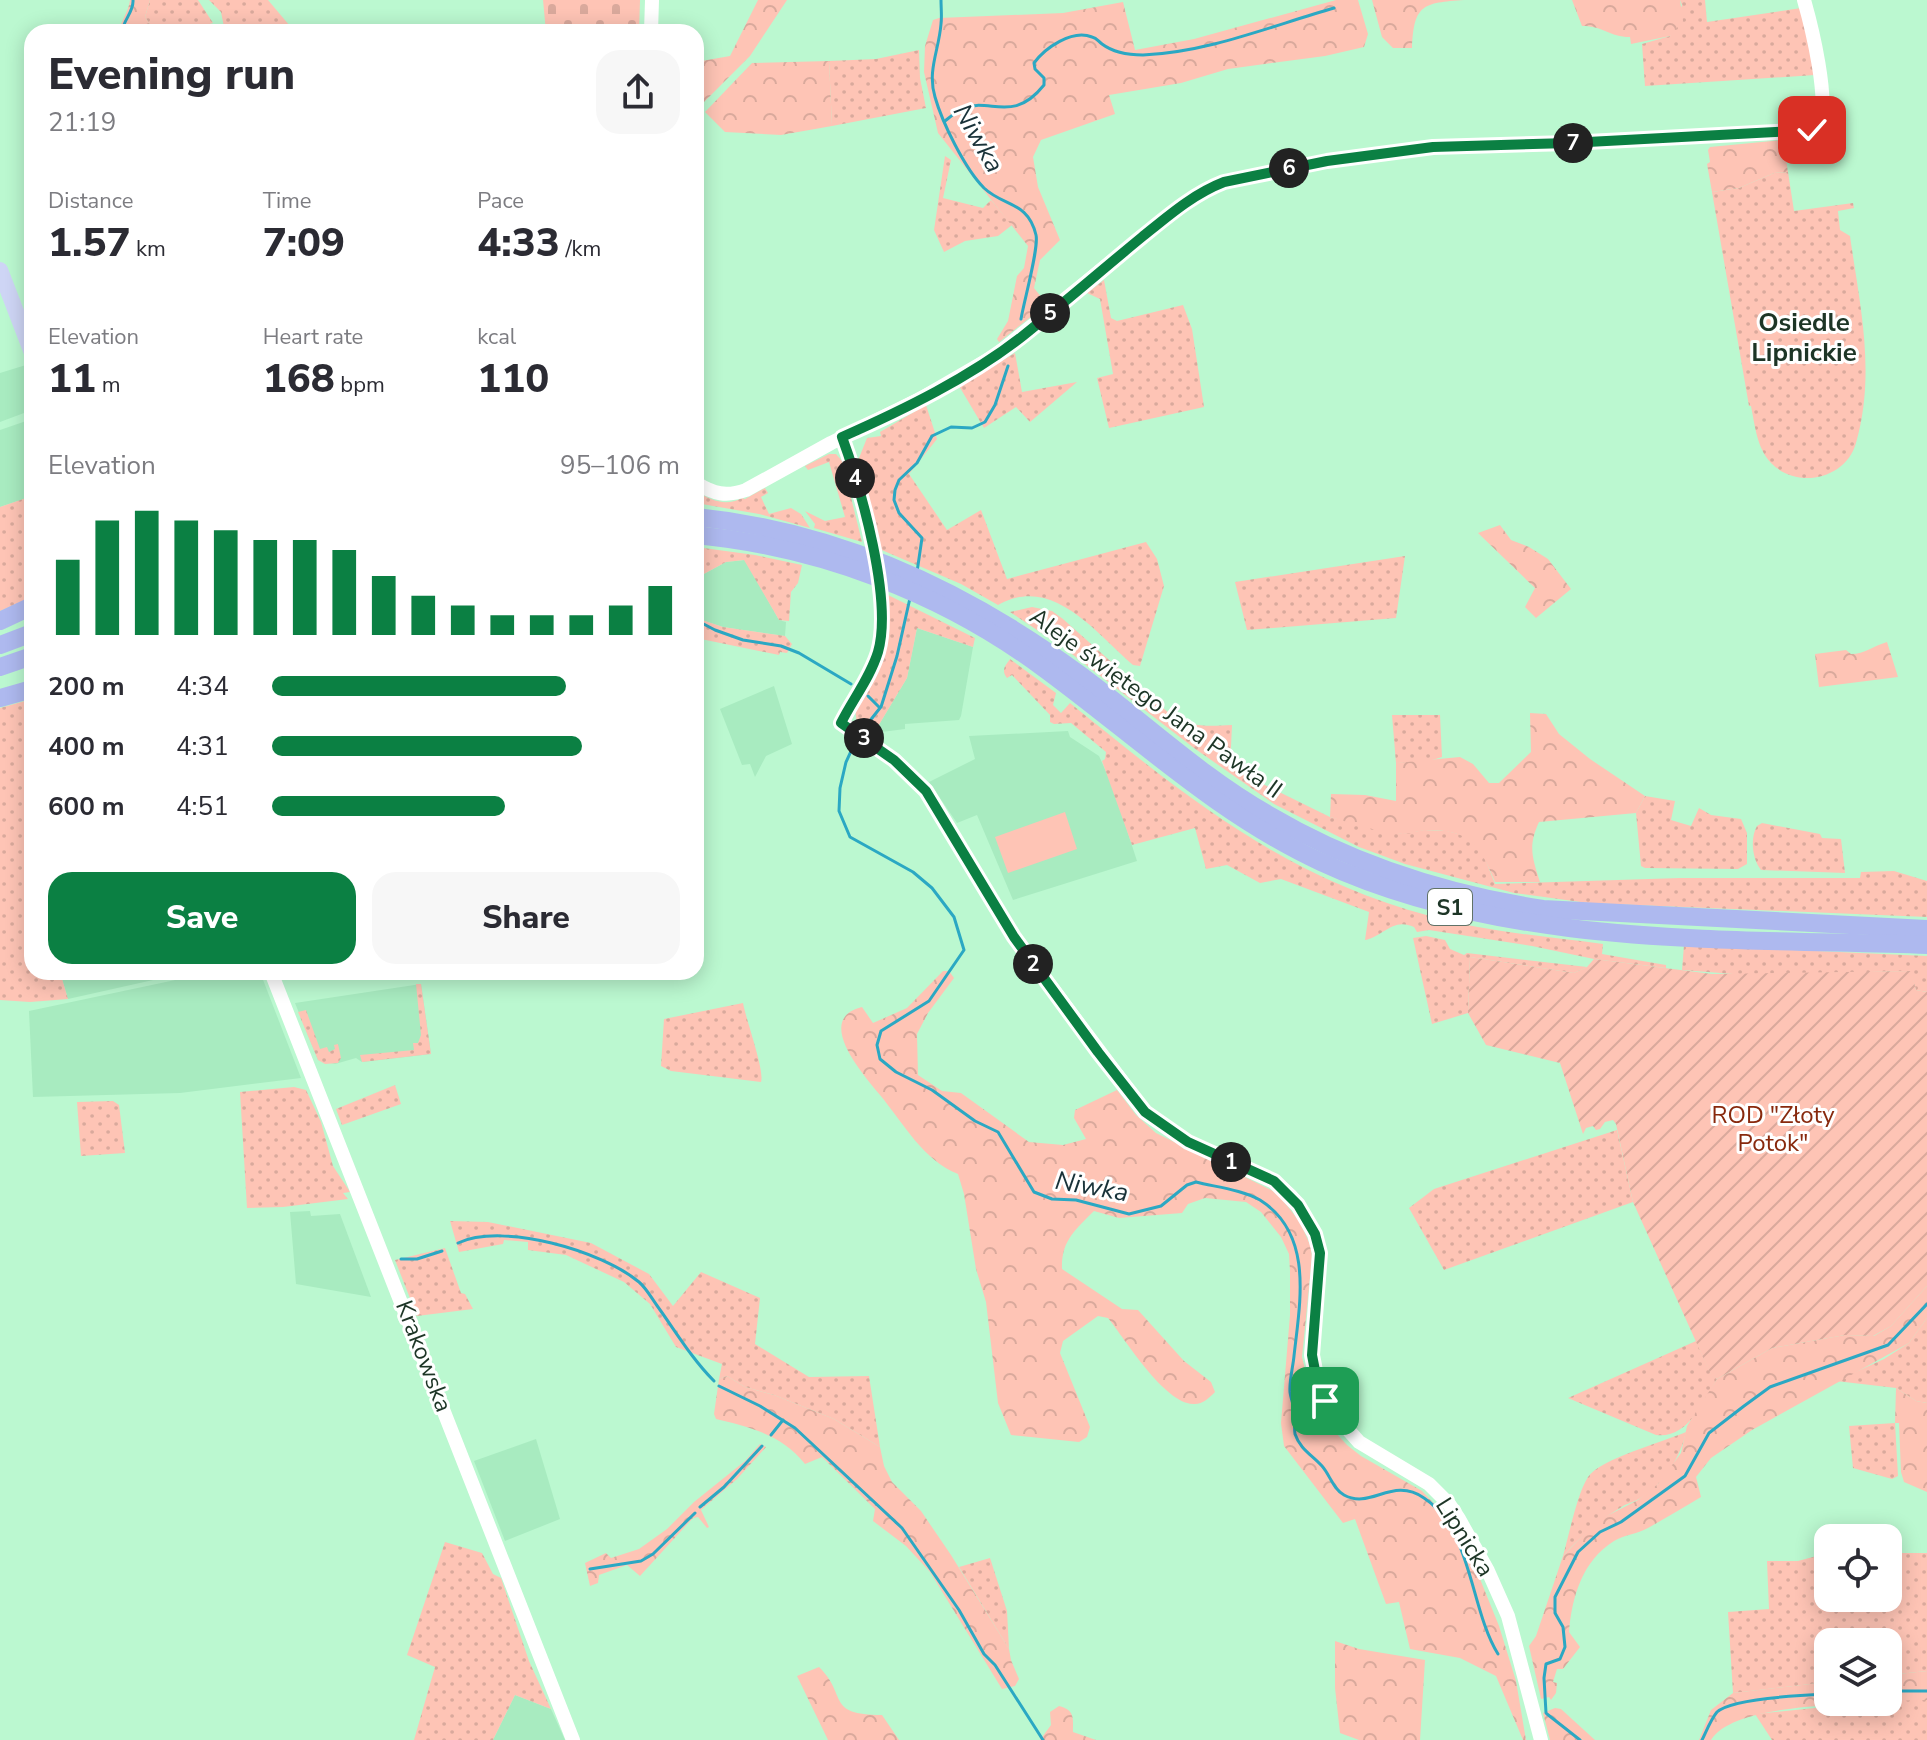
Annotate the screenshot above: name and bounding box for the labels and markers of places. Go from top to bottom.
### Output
pin [1778,96,1846,164]
pin: 7 [1553,123,1593,163]
pin: 6 [1269,148,1309,188]
pin: 5 [1030,293,1070,333]
pin: 4 [835,458,875,498]
pin: 3 [844,718,884,758]
pin: 2 [1013,944,1053,984]
pin: 1 [1211,1142,1251,1182]
pin [1291,1367,1359,1435]

